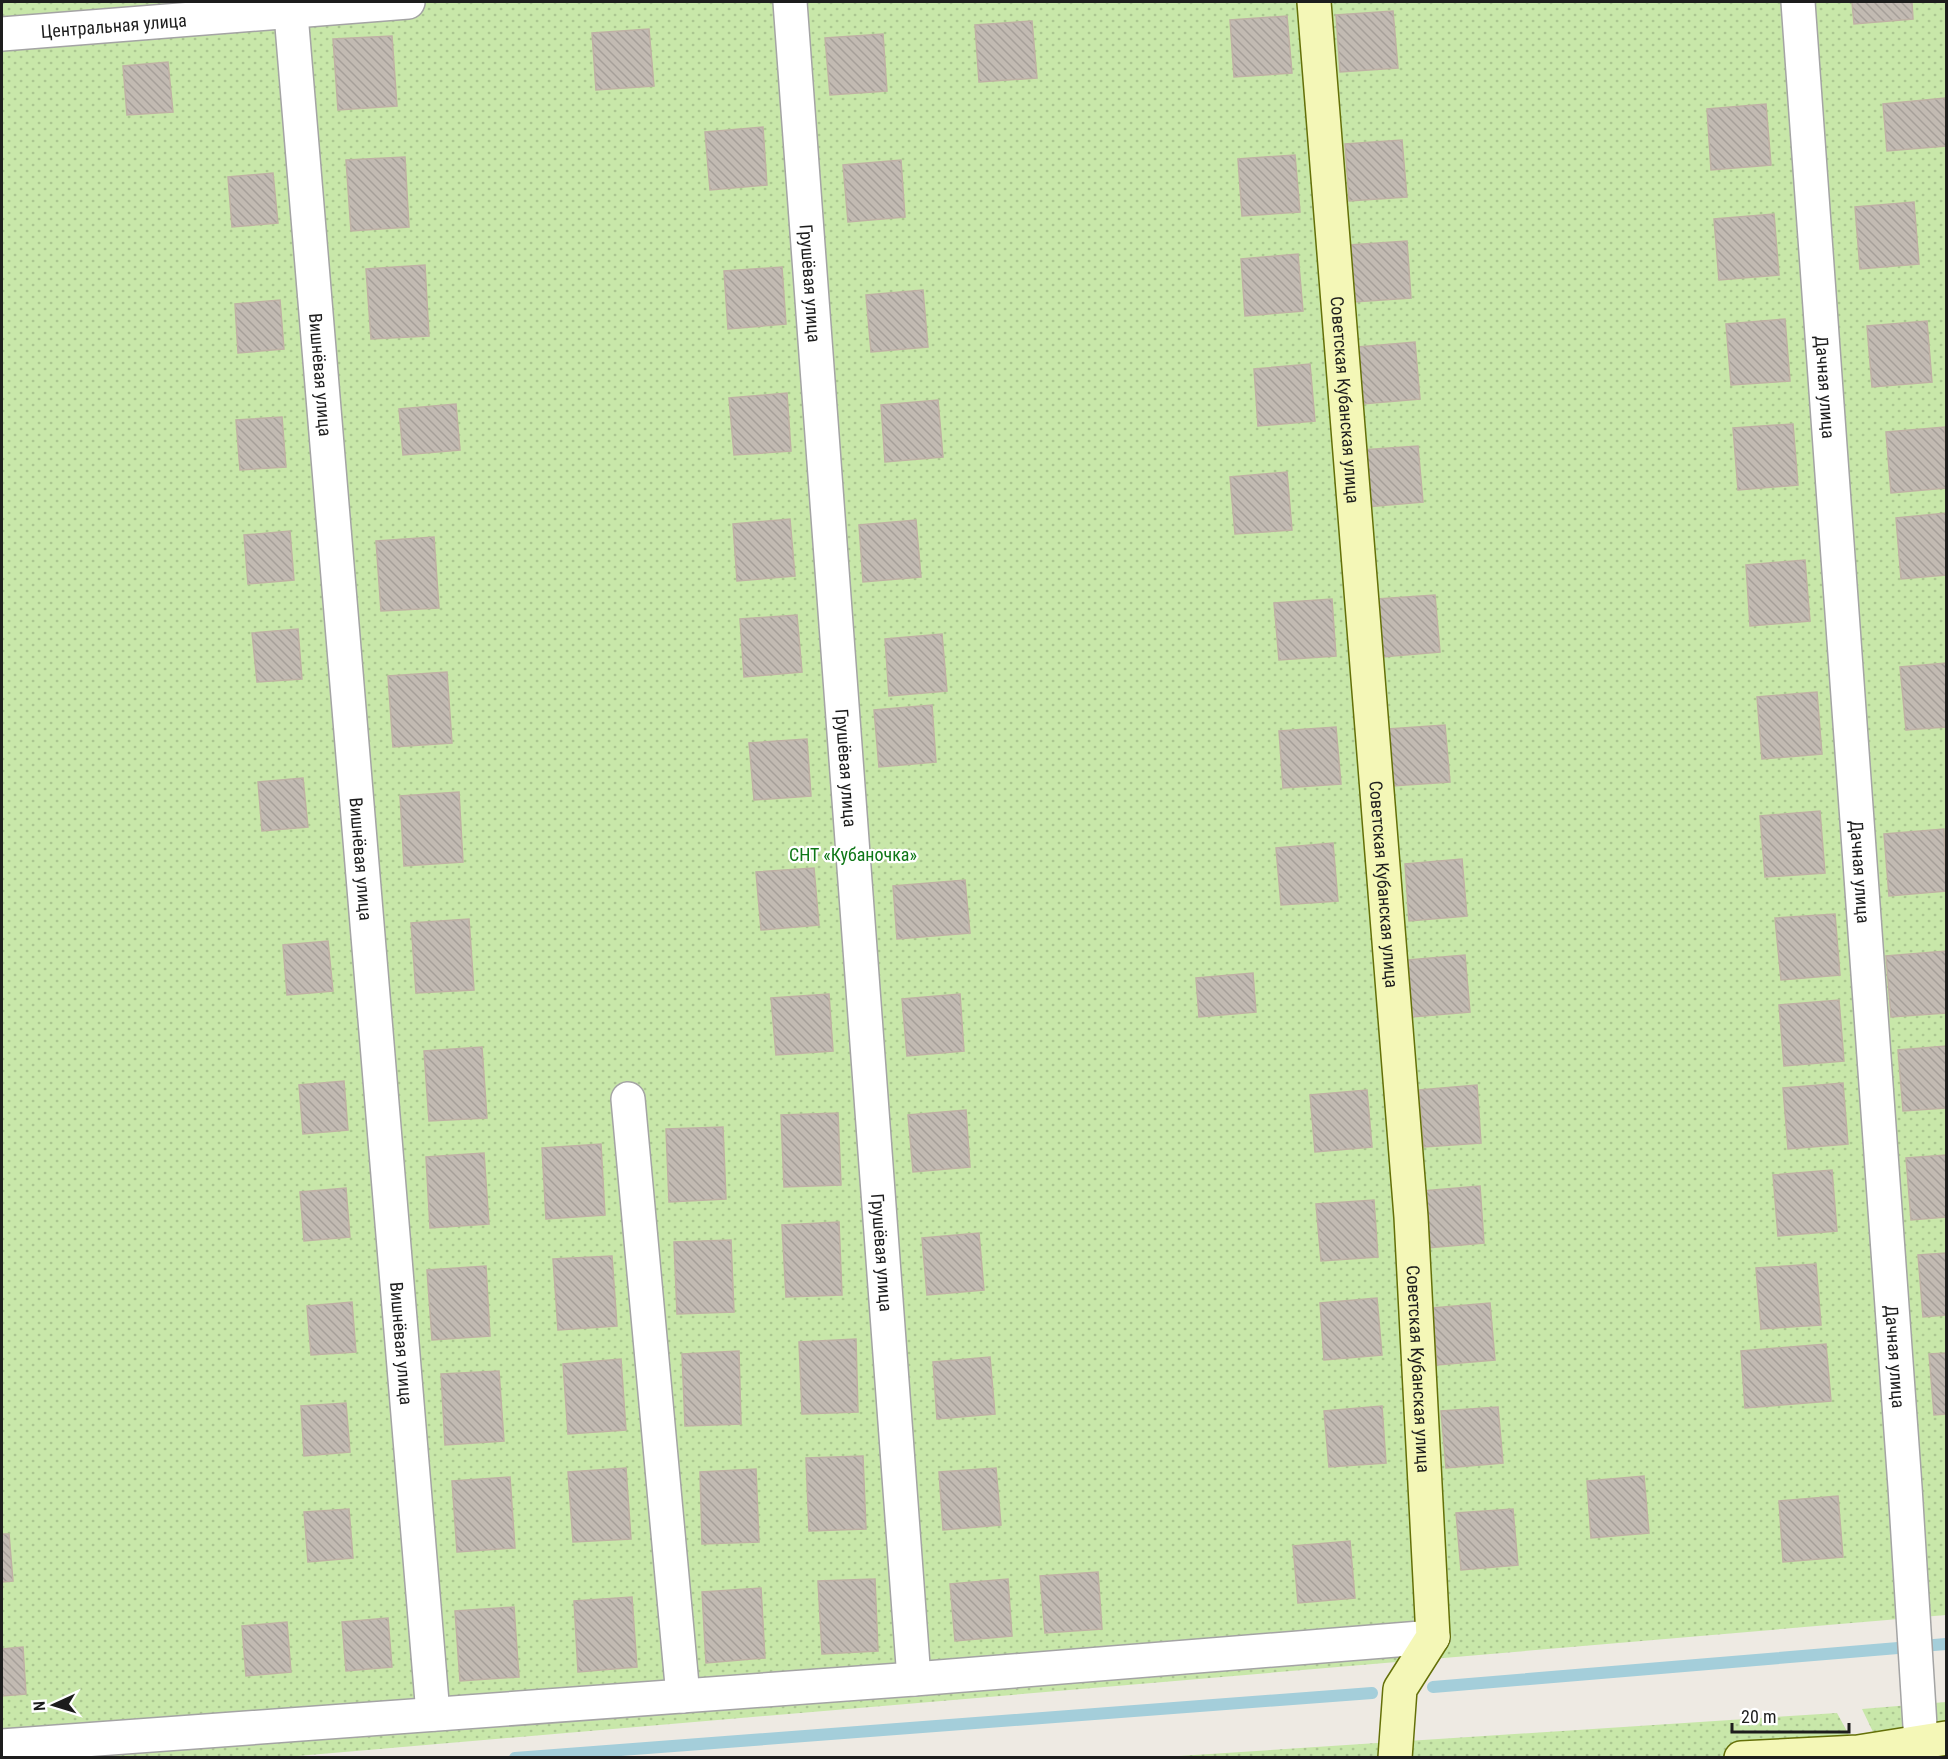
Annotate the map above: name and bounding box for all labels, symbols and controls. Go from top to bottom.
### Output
street label: Центральная улица [40,9,187,41]
street label: Грушёвая улица [796,223,826,343]
street label: Советская Кубанская улица [1327,295,1364,504]
street label: Вишнёвая улица [306,312,337,437]
street label: Дачная улица [1812,335,1840,439]
street label: Грушёвая улица [832,708,861,828]
street label: Советская Кубанская улица [1366,780,1403,989]
street label: Вишнёвая улица [346,797,377,921]
street label: Дачная улица [1846,819,1875,924]
park label: СНТ «Кубаночка» [789,844,917,865]
street label: Грушёвая улица [868,1193,897,1312]
street label: Советская Кубанская улица [1403,1265,1435,1473]
street label: Вишнёвая улица [386,1281,418,1406]
street label: Дачная улица [1881,1304,1910,1409]
north arrow [24,1675,84,1735]
scale bar [1732,1696,1849,1734]
text: N [30,1700,49,1712]
text: 20 m [1741,1706,1776,1727]

